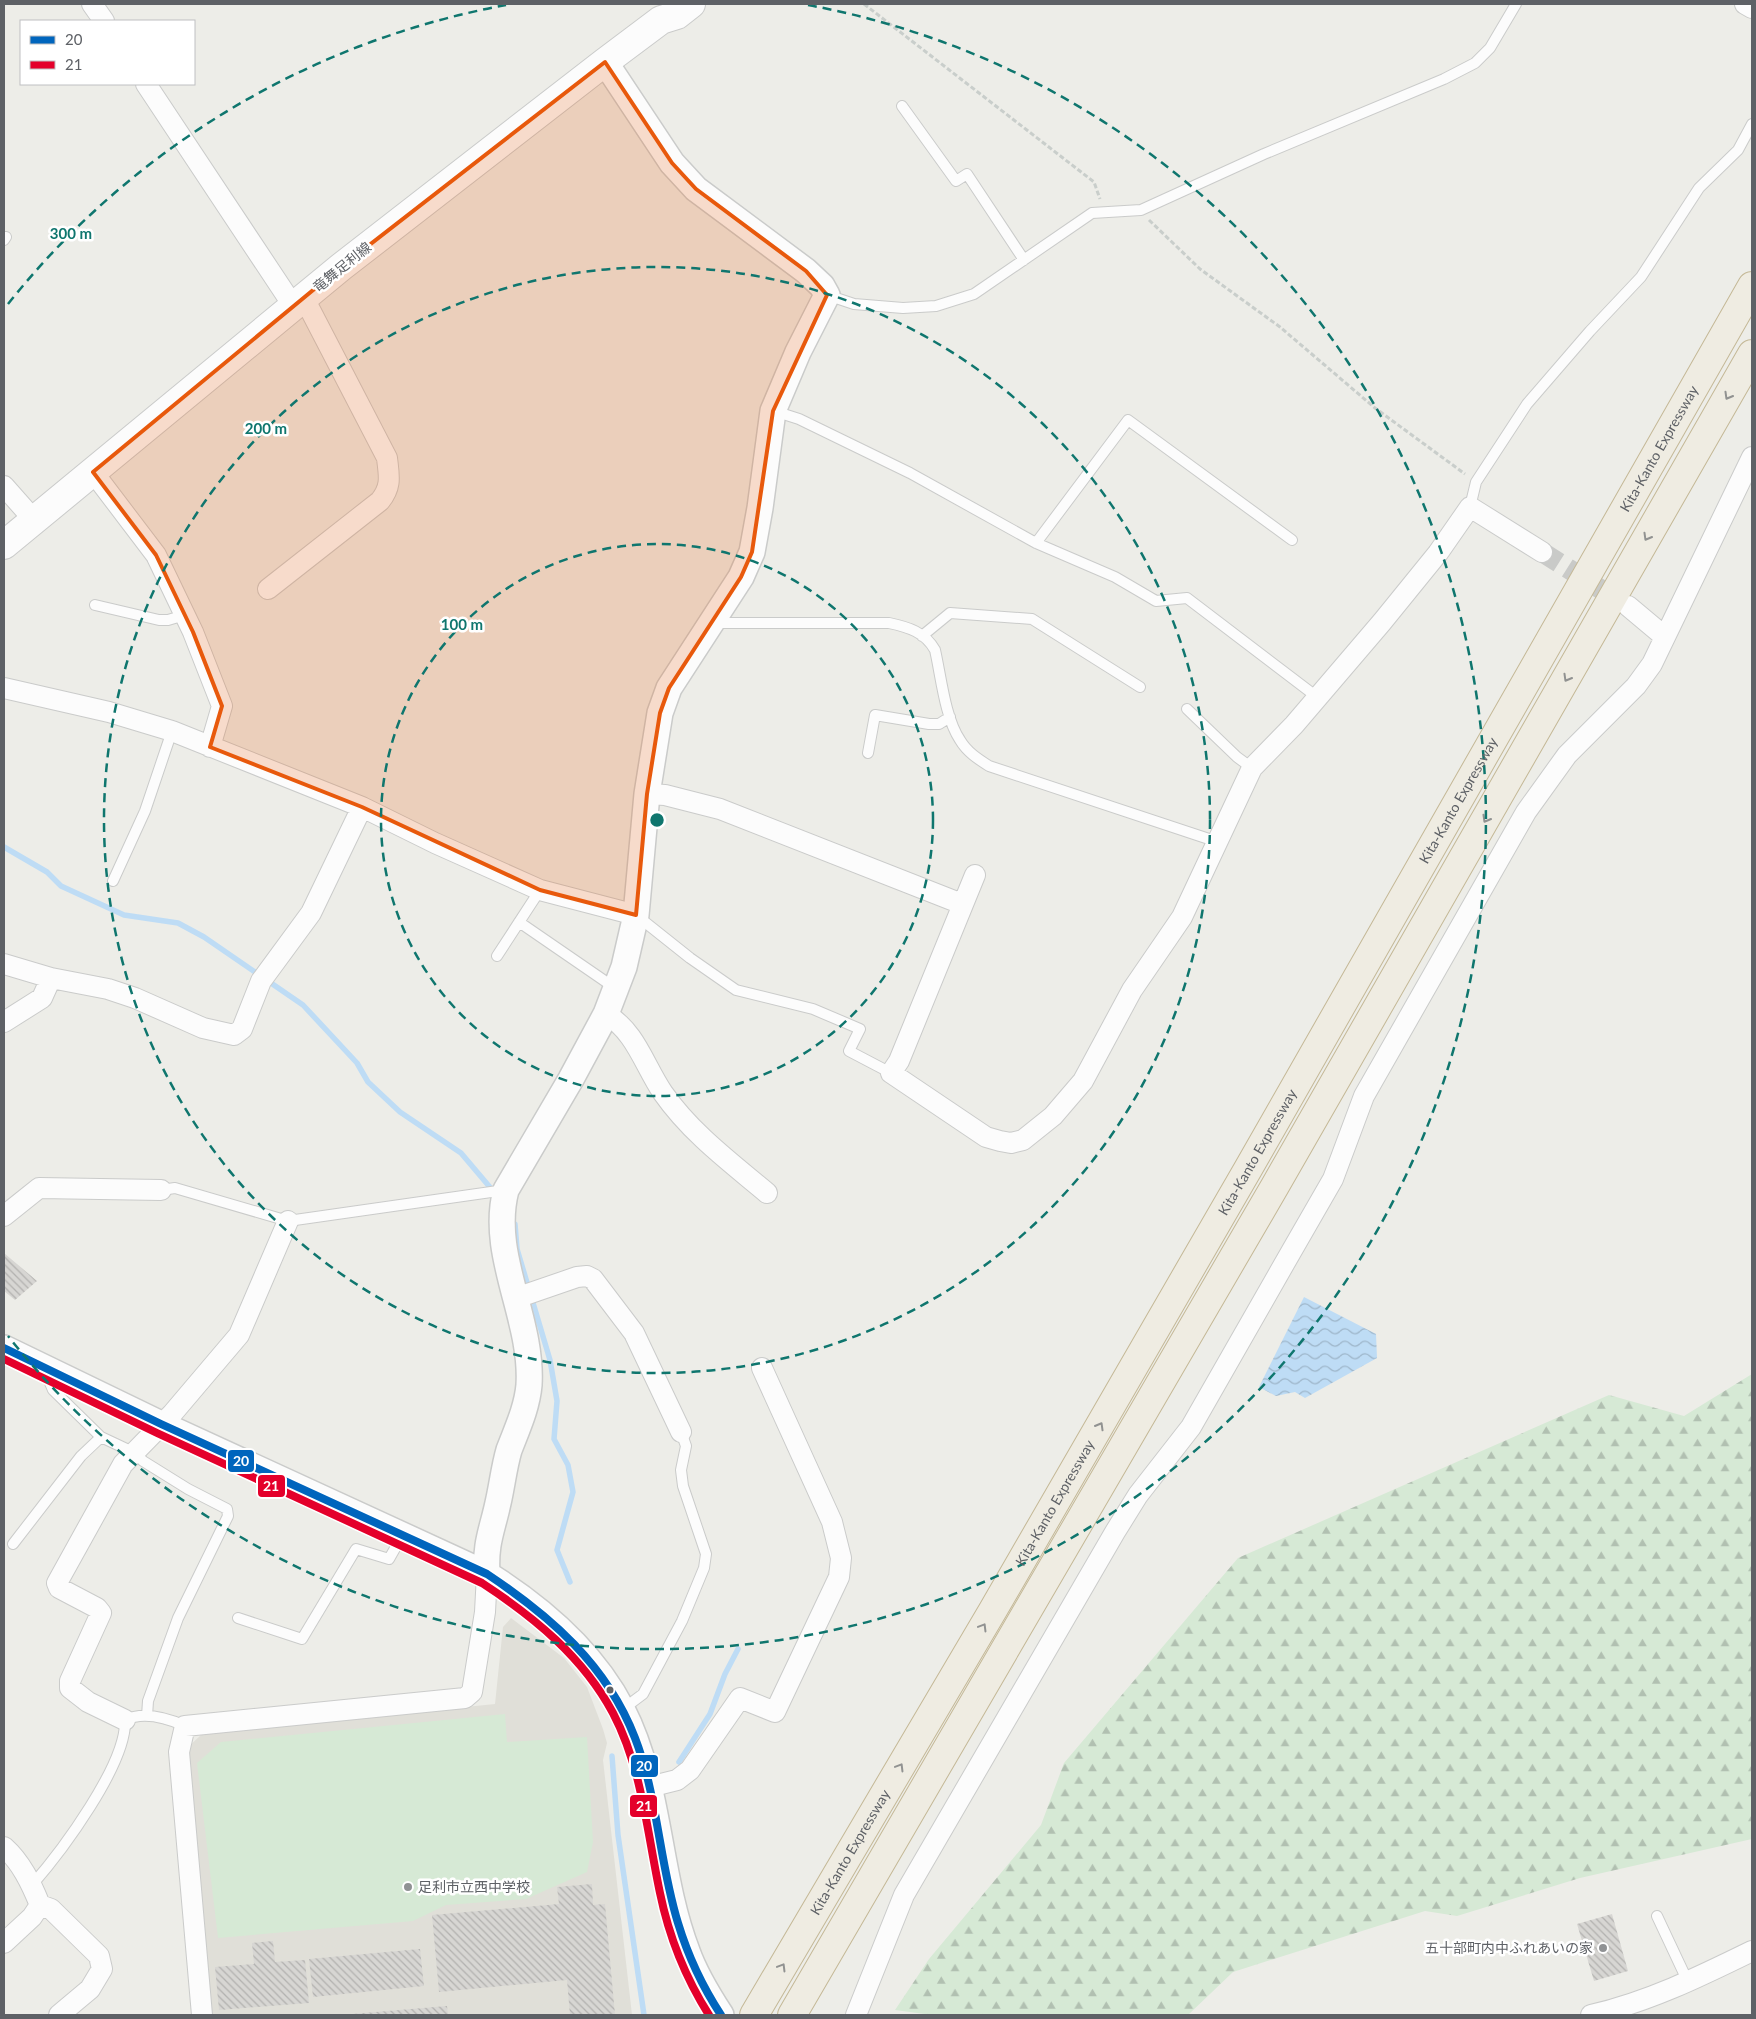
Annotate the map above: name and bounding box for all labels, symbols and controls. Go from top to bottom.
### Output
legend [20,20,195,85]
text: 20 [65,30,83,48]
text: 21 [65,55,82,73]
text: 300 m [50,224,92,242]
street label: 竜舞足利線 [309,238,374,295]
street label: Kita-Kanto Expressway [1616,382,1702,515]
one-way arrow [1724,391,1734,400]
text: 200 m [245,419,287,437]
one-way arrow [1644,532,1654,541]
text: 100 m [441,615,483,633]
one-way arrow [1563,673,1573,682]
street label: Kita-Kanto Expressway [1415,733,1501,866]
centre of rings [648,811,666,829]
one-way arrow [1482,814,1492,823]
street label: Kita-Kanto Expressway [1214,1085,1300,1218]
one-way arrow [1093,1422,1103,1431]
street label: Kita-Kanto Expressway [1011,1436,1098,1569]
line badge: 20 [227,1449,255,1473]
text: 20 [233,1452,249,1469]
line badge: 21 [257,1474,286,1498]
text: 21 [263,1477,279,1494]
one-way arrow [977,1624,987,1633]
unlabelled marker [605,1685,615,1695]
line badge: 20 [630,1754,659,1778]
text: 20 [636,1757,652,1774]
one-way arrow [894,1764,904,1773]
street label: Kita-Kanto Expressway [806,1786,894,1918]
line badge: 21 [629,1794,658,1818]
text: 21 [636,1797,652,1814]
place label: 足利市立西中学校 [418,1878,530,1895]
marker: 足利市立西中学校 [402,1881,414,1893]
place label: 五十部町内中ふれあいの家 [1425,1939,1593,1956]
marker: 五十部町内中ふれあいの家 [1597,1942,1609,1954]
one-way arrow [776,1964,786,1973]

